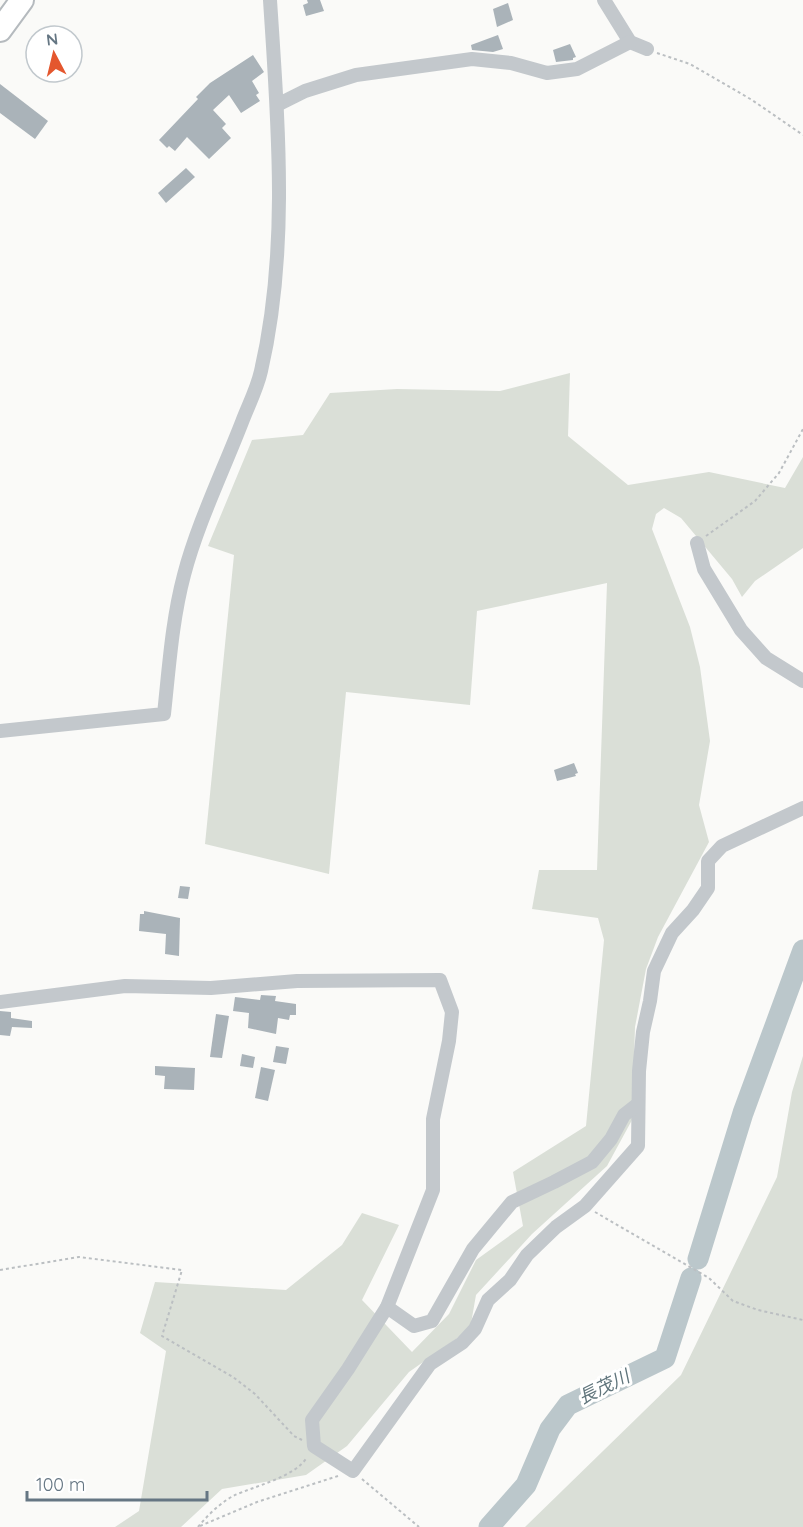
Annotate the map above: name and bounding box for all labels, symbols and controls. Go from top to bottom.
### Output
north arrow [24,24,84,84]
text: N [45,28,59,50]
water label: 長茂川 [574,1364,635,1409]
scale bar [27,1464,207,1502]
text: 100 m [36,1473,85,1496]

